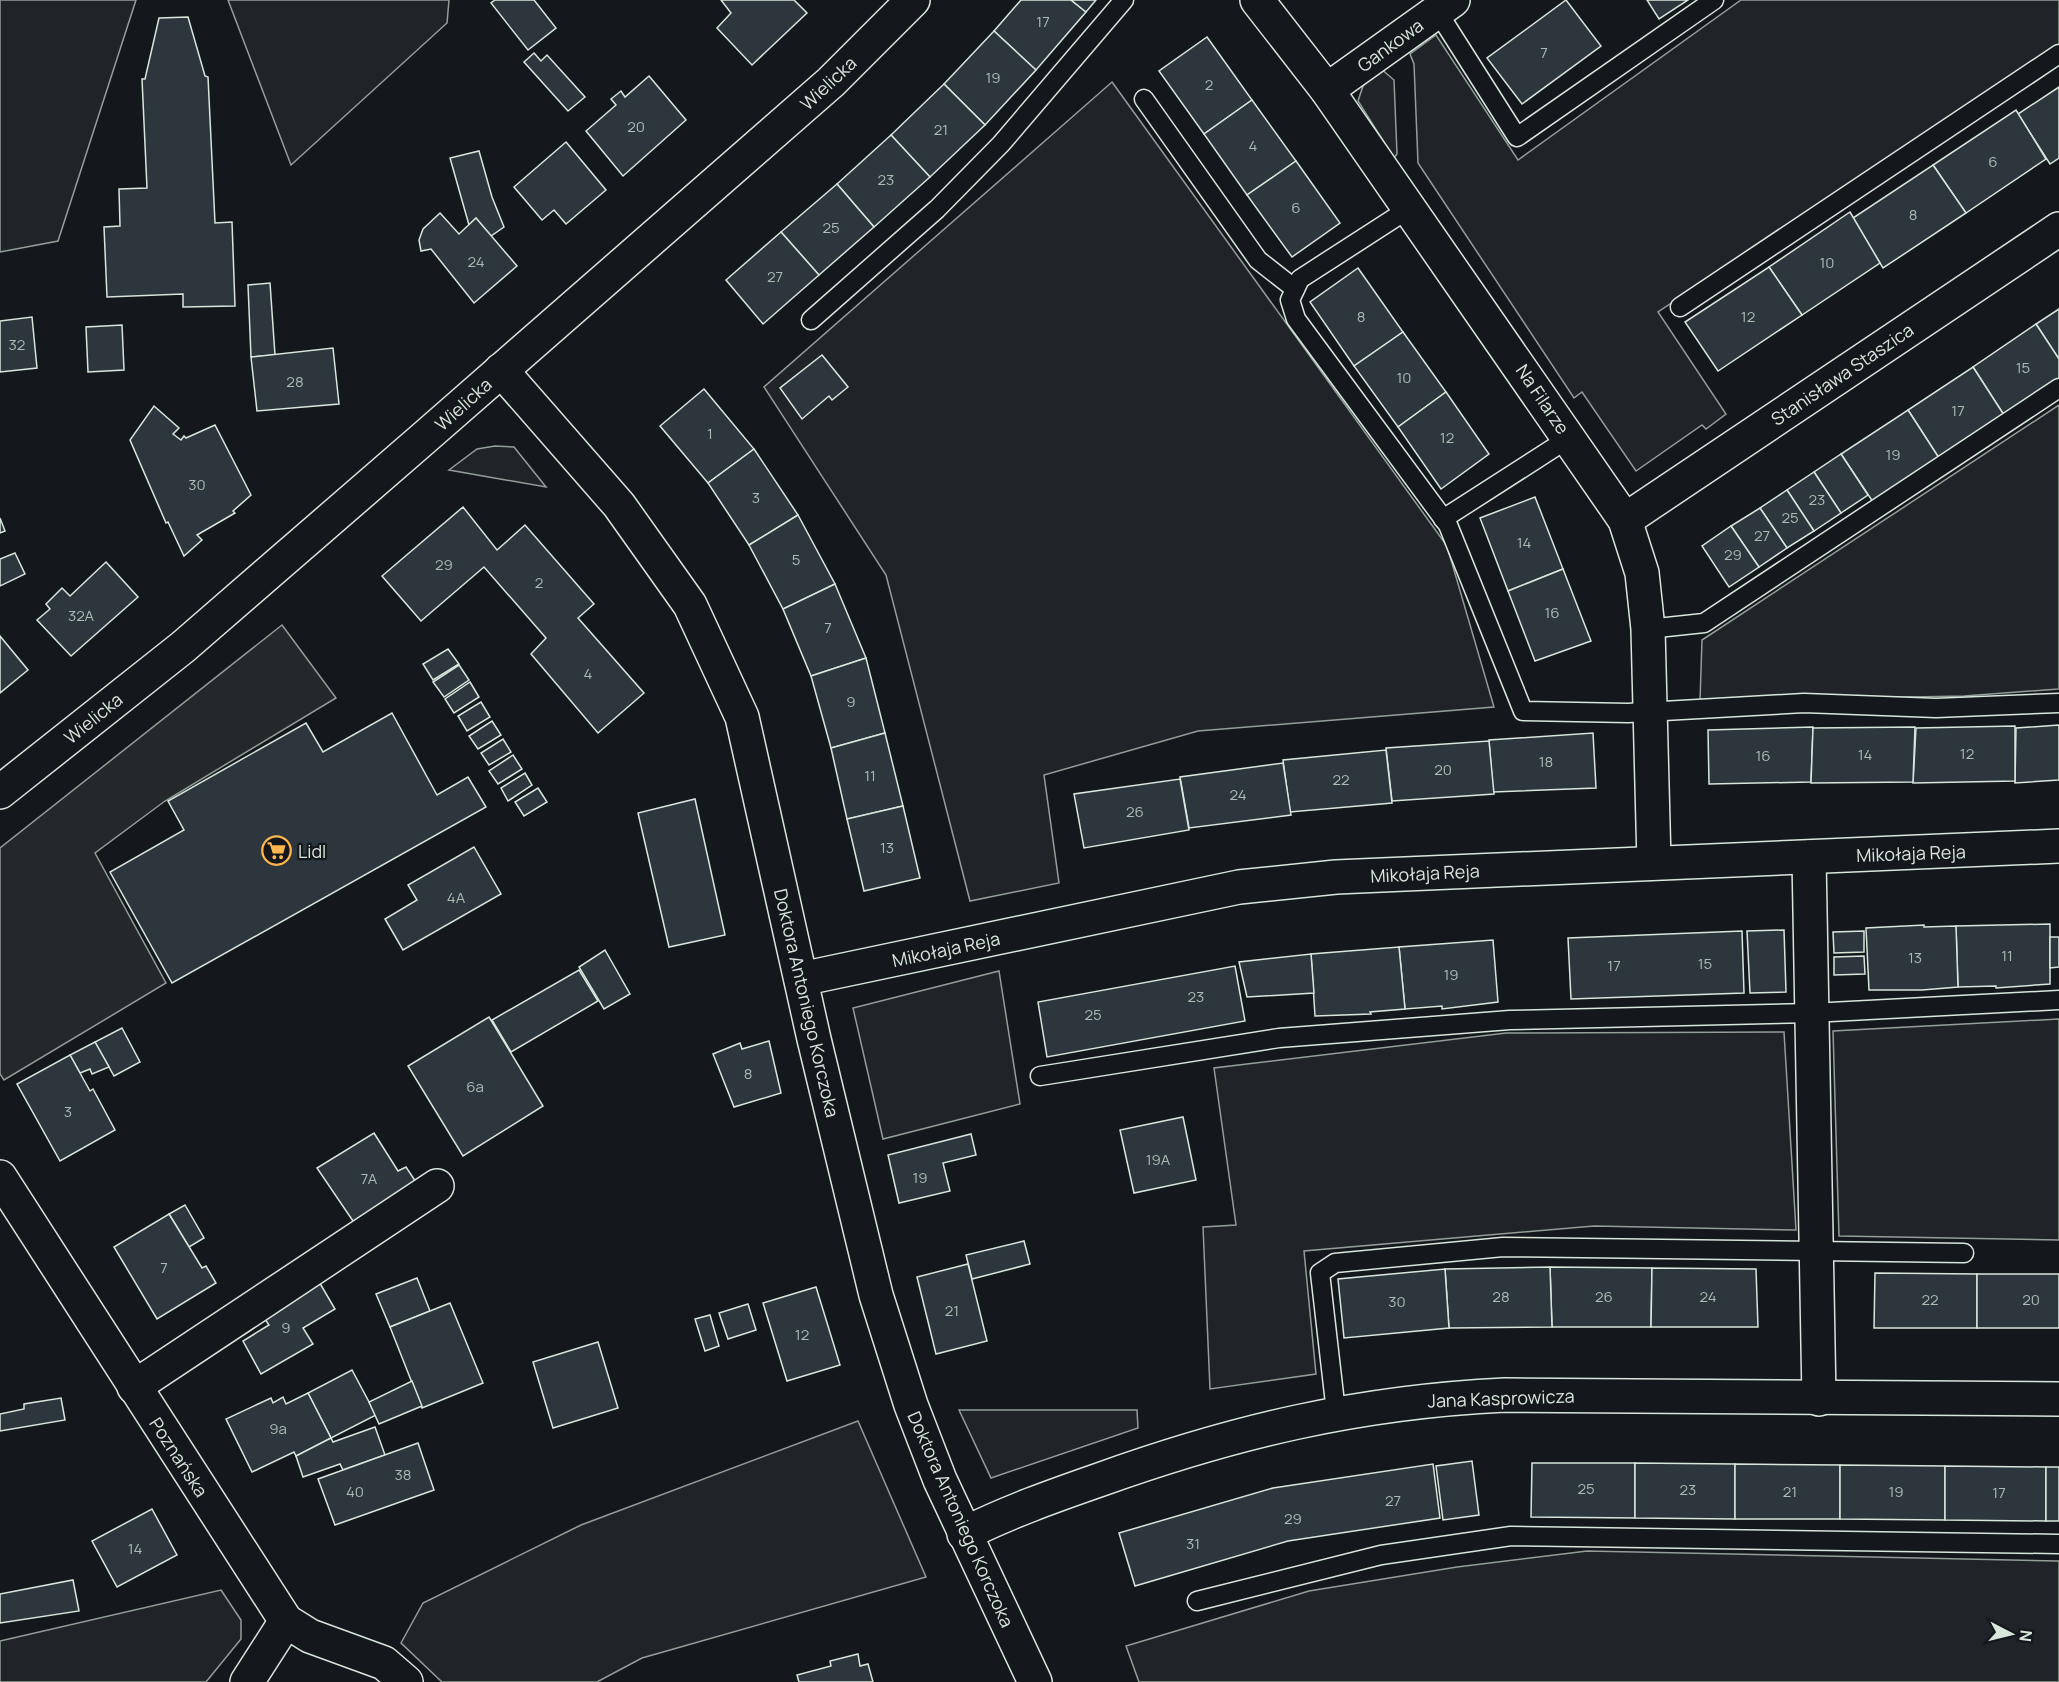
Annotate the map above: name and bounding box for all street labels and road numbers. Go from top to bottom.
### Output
street label: Gankowa [1352,13,1428,77]
street label: Wielicka [795,51,861,115]
street label: Stanisława Staszica [1766,317,1918,431]
street label: Na Filarze [1511,359,1575,439]
street label: Wielicka [430,372,496,436]
street label: Wielicka [59,687,127,749]
street label: Mikołaja Reja [1856,839,1966,867]
street label: Mikołaja Reja [1370,858,1480,888]
street label: Doktora Antoniego Korczoka [769,886,845,1120]
street label: Mikołaja Reja [890,926,1002,972]
street label: Jana Kasprowicza [1427,1383,1575,1413]
street label: Doktora Antoniego Korczoka [902,1407,1020,1631]
street label: Poznańska [144,1413,214,1501]

